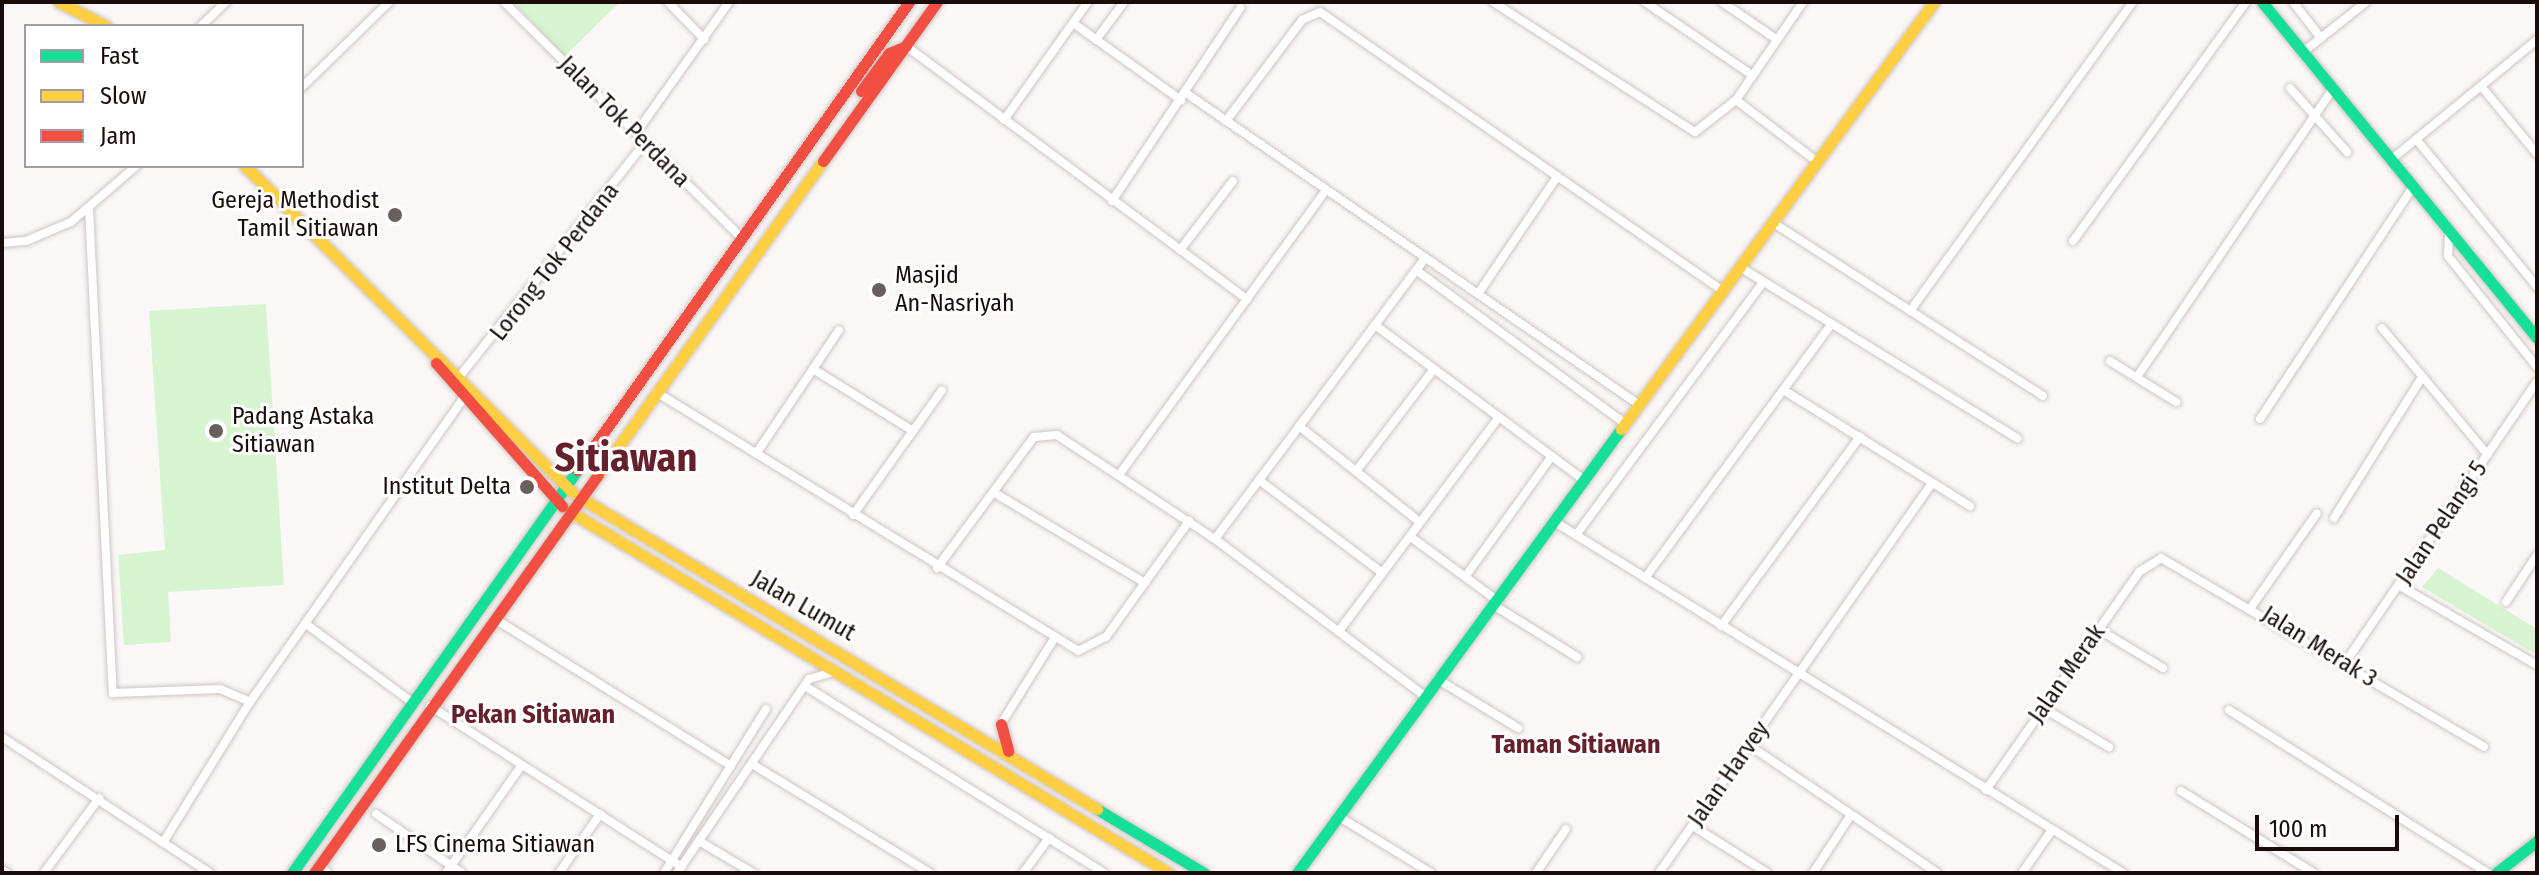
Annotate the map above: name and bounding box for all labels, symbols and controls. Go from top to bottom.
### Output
legend [24,24,304,168]
text: Fast [100,42,139,70]
street label: Jalan Tok Perdana [552,50,696,194]
text: Slow [100,82,146,110]
text: Jam [100,122,137,150]
street label: Lorong Tok Perdana [484,177,626,347]
place label: Gereja Methodist Tamil Sitiawan [211,187,379,243]
marker: Gereja Methodist Tamil Sitiawan [386,206,404,224]
place label: Masjid An-Nasriyah [895,262,1015,318]
marker: Masjid An-Nasriyah [870,281,888,299]
place label: Padang Astaka Sitiawan [232,403,374,459]
marker: Padang Astaka Sitiawan [207,422,225,440]
district label: Sitiawan [555,434,697,482]
street label: Jalan Pelangi 5 [2390,456,2494,590]
place label: Institut Delta [382,473,511,501]
marker: Institut Delta [518,478,536,496]
street label: Jalan Lumut [746,565,860,647]
street label: Jalan Merak 3 [2256,600,2382,694]
street label: Jalan Merak [2023,619,2111,729]
district label: Pekan Sitiawan [451,699,615,731]
street label: Jalan Harvey [1682,716,1776,832]
district label: Taman Sitiawan [1491,729,1661,761]
scale bar [2259,799,2403,849]
text: 100 m [2269,815,2327,843]
place label: LFS Cinema Sitiawan [395,831,595,859]
marker: LFS Cinema Sitiawan [370,836,388,854]

